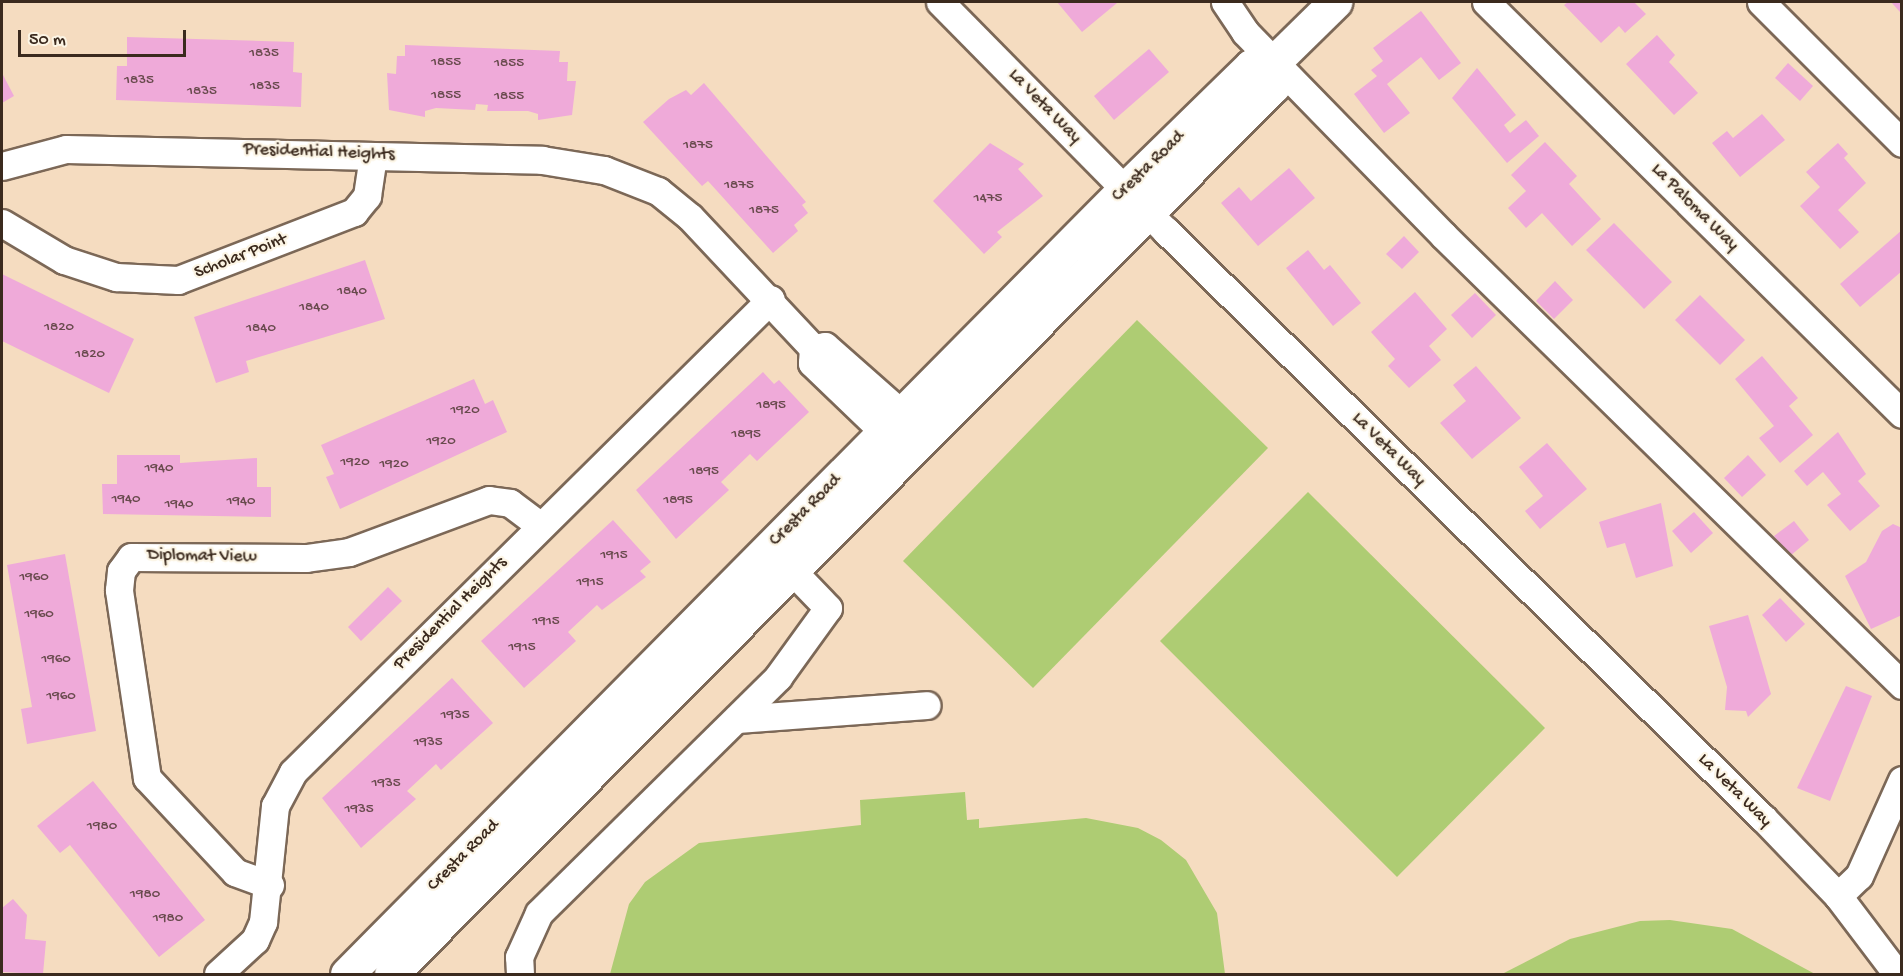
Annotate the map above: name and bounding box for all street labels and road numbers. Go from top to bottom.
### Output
street label: La Veta Way [1003,65,1085,149]
street label: Cresta Road [1108,127,1190,207]
street label: Presidential Heights [243,140,395,166]
street label: La Paloma Way [1646,160,1742,256]
street label: Scholar Point [192,230,290,284]
street label: La Veta Way [1346,408,1430,492]
street label: Cresta Road [765,470,847,552]
street label: Diplomat View [147,545,257,569]
street label: Presidential Heights [390,553,512,675]
street label: La Veta Way [1692,749,1776,833]
street label: Cresta Road [423,815,505,897]

